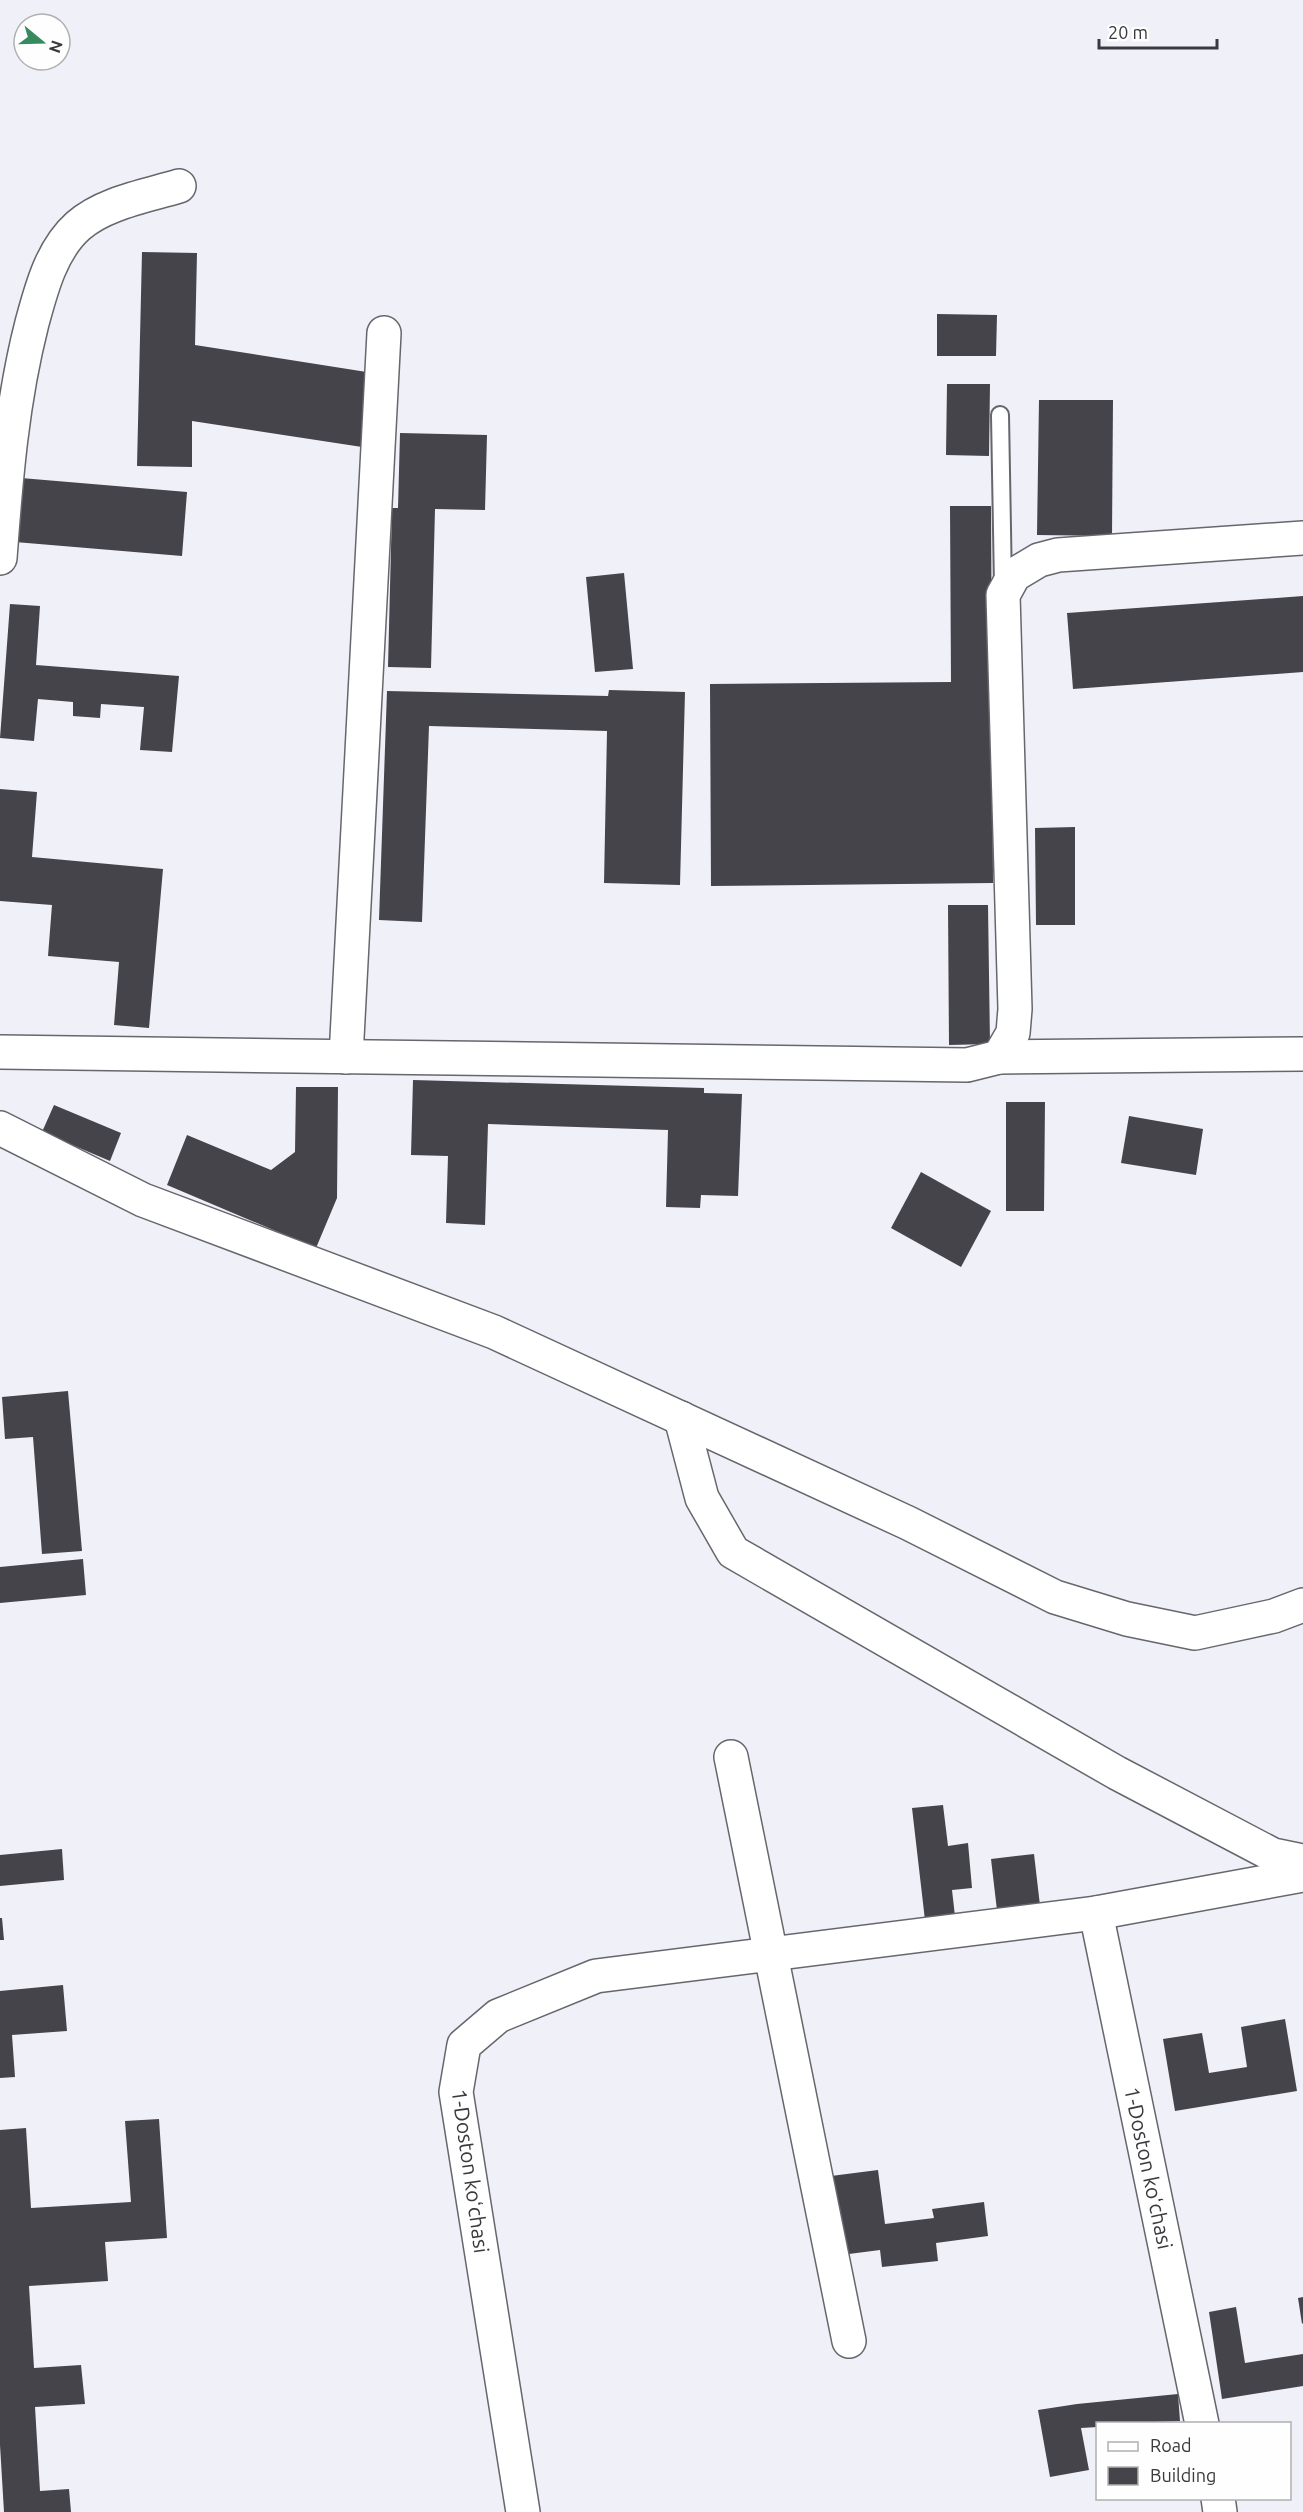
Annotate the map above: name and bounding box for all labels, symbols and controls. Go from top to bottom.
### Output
north arrow [12,12,72,72]
scale bar [1099,12,1218,50]
text: 20 m [1108,22,1148,42]
text: N [46,38,67,55]
street label: 1-Doston koʻchasi [1120,2085,1178,2251]
street label: 1-Doston koʻchasi [448,2087,494,2255]
legend [1096,2422,1291,2500]
text: Road [1150,2435,1192,2455]
text: Building [1150,2465,1216,2485]

